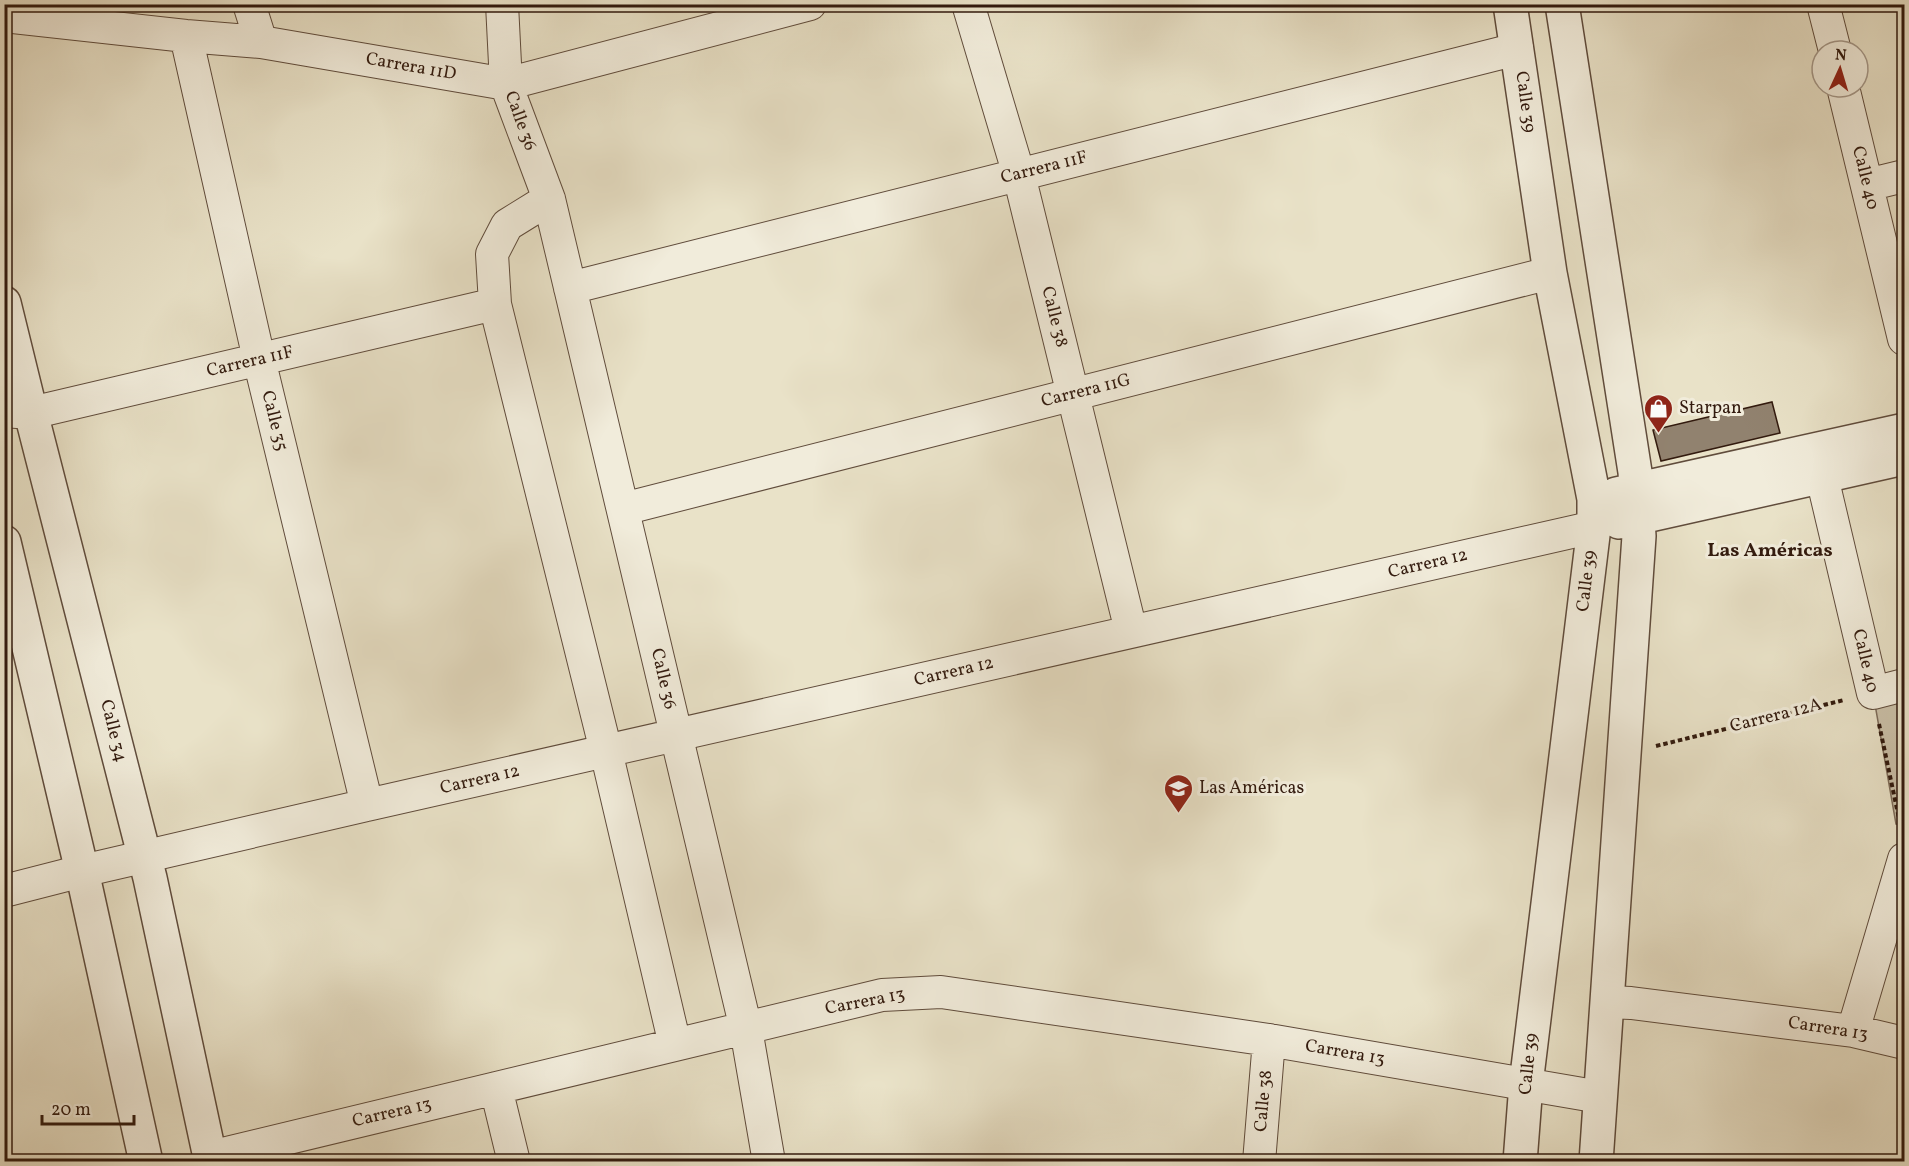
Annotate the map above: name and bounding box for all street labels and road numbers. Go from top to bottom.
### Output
street label: Carrera 11D [364,47,458,87]
street label: Calle 39 [1508,70,1542,134]
street label: Calle 36 [498,88,542,154]
street label: Calle 40 [1845,144,1885,213]
street label: Carrera 11F [998,145,1090,191]
street label: Calle 38 [1034,284,1074,350]
street label: Carrera 11F [204,340,296,384]
street label: Carrera 11G [1039,368,1133,414]
street label: Calle 35 [254,388,294,454]
street label: Carrera 12 [1386,543,1470,585]
street label: Calle 39 [1571,549,1603,613]
street label: Calle 40 [1846,627,1885,696]
street label: Calle 36 [644,646,682,712]
street label: Carrera 12 [912,651,996,693]
street label: Carrera 12A [1727,692,1825,739]
street label: Calle 34 [93,697,133,765]
street label: Carrera 12 [438,759,522,801]
street label: Carrera 13 [823,982,907,1022]
street label: Carrera 13 [1786,1010,1870,1048]
street label: Calle 39 [1513,1032,1545,1096]
street label: Carrera 13 [1303,1034,1387,1072]
street label: Calle 38 [1249,1069,1279,1133]
street label: Carrera 13 [350,1092,434,1134]

